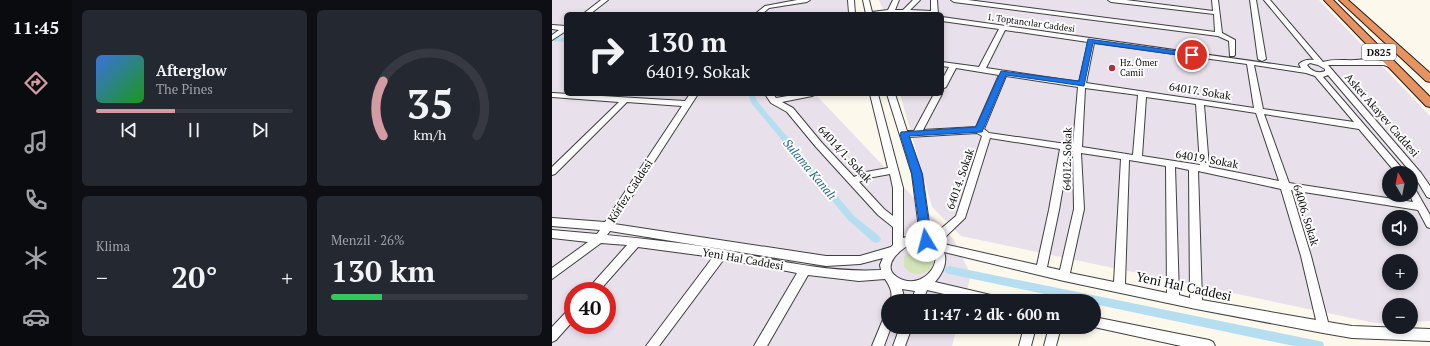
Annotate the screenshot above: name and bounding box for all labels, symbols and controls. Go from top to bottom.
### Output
street label: 1. Toptancılar Caddesi [986,11,1076,35]
text: 11:45 [13,15,59,39]
text: 130 m [646,23,727,60]
icon: right [580,28,632,80]
pin [1175,38,1209,72]
icon: arrive [1181,44,1203,66]
road number: D825 [1362,44,1396,60]
place label: Hz. Ömer Camii [1120,57,1158,79]
text: 64019. Sokak [646,59,750,83]
text: Afterglow [156,60,227,80]
marker: Hz. Ömer Camii [1107,63,1117,73]
icon: directions [22,69,50,97]
street label: Asker Akayev Caddesi [1342,70,1422,160]
text: 35 [406,76,453,131]
street label: 64017. Sokak [1168,79,1232,103]
text: The Pines [156,80,213,98]
icon: previous [118,119,140,141]
icon: pause [183,119,205,141]
icon: next [249,119,271,141]
street label: 64014/1. Sokak [815,122,875,186]
text: km/h [413,124,447,143]
street label: 64012. Sokak [1059,127,1075,191]
icon: music [22,128,50,156]
water label: Sulama Kanalı [780,135,840,203]
street label: 64014. Sokak [943,146,977,211]
street label: 64019. Sokak [1175,147,1240,171]
street label: Körfez Caddesi [604,157,656,225]
north arrow [1382,166,1418,202]
map controls [1382,166,1418,334]
street label: 64006. Sokak [1290,183,1322,248]
icon: phone [22,186,50,214]
button: sound [1382,210,1418,246]
position arrow [905,220,947,262]
text: Menzil · 26% [331,231,405,249]
text: Klima [96,237,130,255]
icon: climate [22,244,50,272]
street label: Yeni Hal Caddesi [701,245,785,273]
text: 130 km [331,251,435,291]
button: + [1382,254,1418,290]
text: 20° [171,257,218,297]
text: − [96,263,108,292]
text: + [281,263,293,292]
street label: Yeni Hal Caddesi [1135,267,1233,305]
speed limit sign: 40 [564,282,616,334]
button: − [1382,298,1418,334]
icon: car [22,303,50,331]
text: 11:47 · 2 dk · 600 m [922,304,1060,324]

